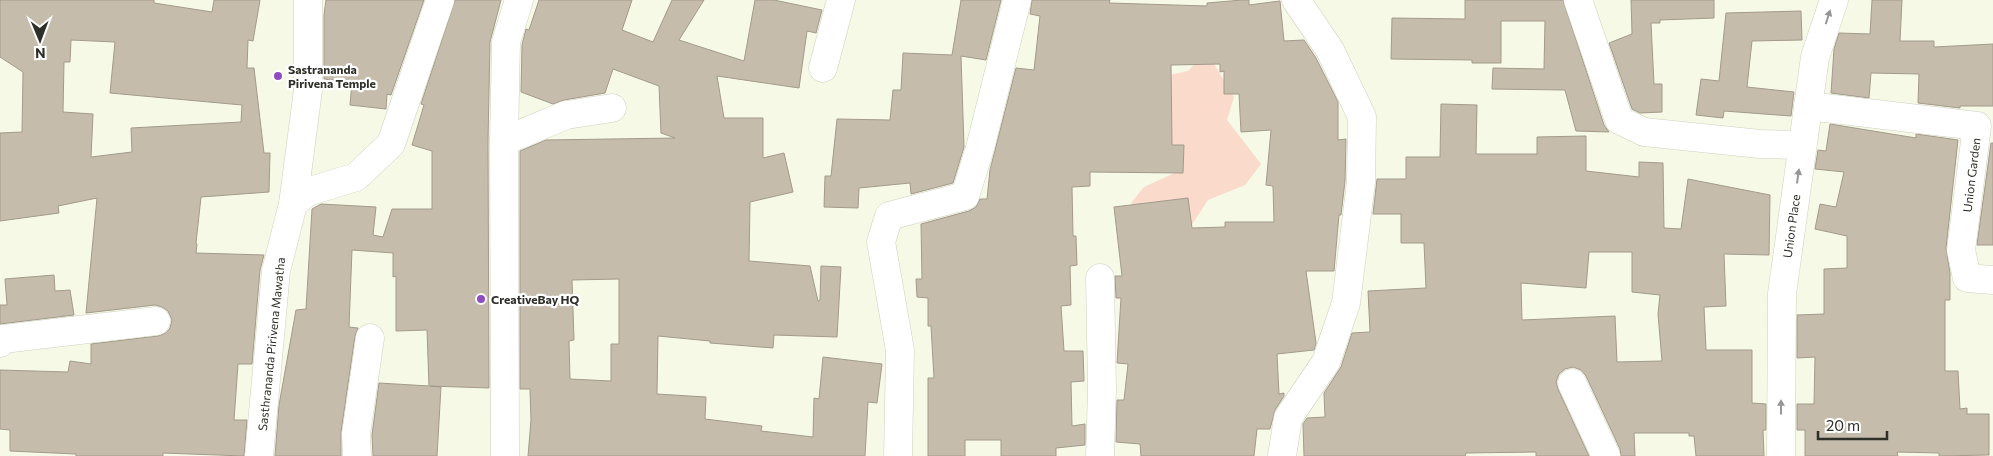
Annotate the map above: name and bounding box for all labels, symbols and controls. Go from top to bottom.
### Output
one-way arrow [1825,9,1833,24]
north arrow [15,15,65,65]
text: N [35,45,46,62]
place label: Sastrananda Pirivena Temple [288,62,376,90]
marker: Sastrananda Pirivena Temple [272,70,284,82]
street label: Union Garden [1959,137,1983,213]
one-way arrow [1794,168,1802,184]
street label: Union Place [1780,193,1802,259]
street label: Sasthrananda Pirivena Mawatha [255,256,287,432]
place label: CreativeBay HQ [491,292,580,306]
marker: CreativeBay HQ [475,293,487,305]
one-way arrow [1777,399,1785,415]
scale bar [1818,408,1887,440]
text: 20 m [1826,416,1860,434]

